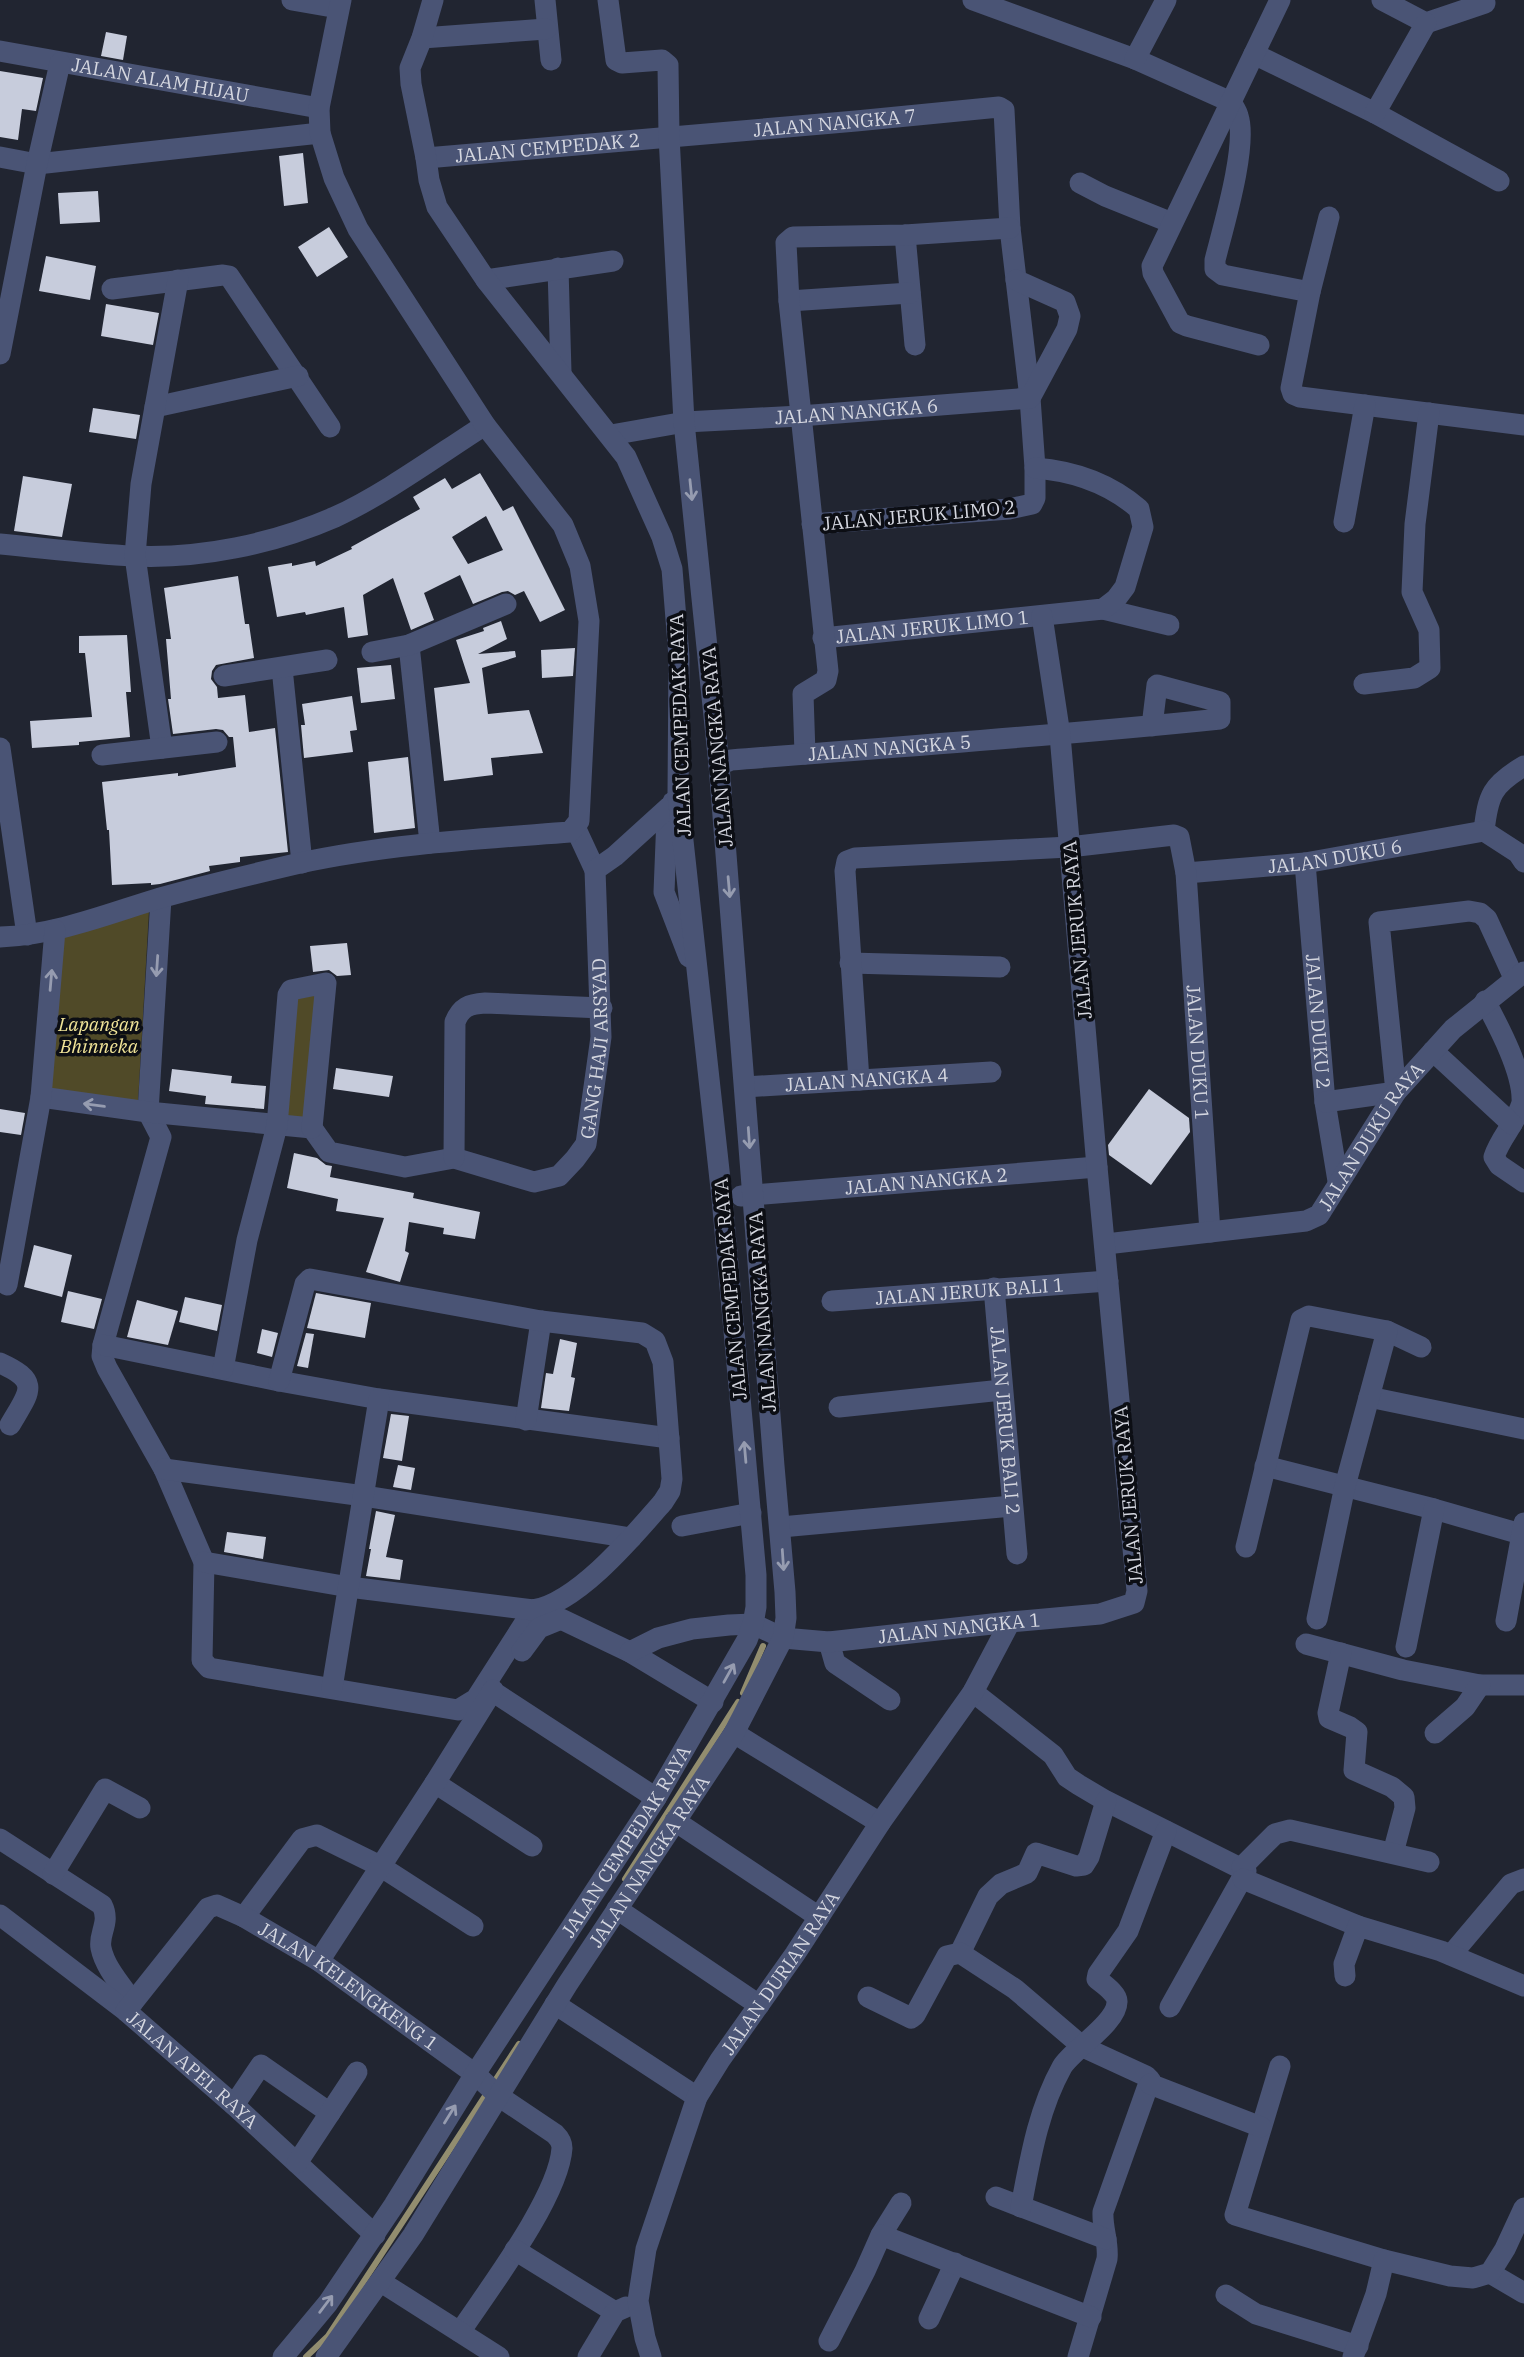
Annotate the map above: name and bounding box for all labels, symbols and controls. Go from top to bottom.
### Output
street label: JALAN ALAM HIJAU [70,52,251,107]
street label: JALAN NANGKA 7 [752,103,917,142]
street label: JALAN CEMPEDAK 2 [454,128,641,167]
street label: JALAN NANGKA 6 [774,393,939,429]
one-way arrow [685,478,698,501]
street label: JALAN JERUK LIMO 2 [821,495,1017,535]
street label: JALAN JERUK LIMO 1 [835,605,1030,649]
street label: JALAN CEMPEDAK RAYA [664,613,696,837]
street label: JALAN NANGKA RAYA [696,646,738,848]
street label: JALAN NANGKA 5 [807,729,972,766]
street label: JALAN DUKU 6 [1267,834,1404,878]
street label: JALAN JERUK RAYA [1057,840,1097,1020]
one-way arrow [723,875,736,898]
street label: JALAN DUKU 2 [1301,953,1336,1090]
one-way arrow [150,954,163,977]
street label: GANG HAJI ARSYAD [575,958,613,1140]
one-way arrow [45,970,58,992]
street label: JALAN DUKU 1 [1181,984,1214,1121]
park label: Lapangan Bhinneka [57,1012,140,1058]
street label: JALAN DUKU RAYA [1313,1057,1429,1215]
street label: JALAN NANGKA 4 [784,1063,949,1097]
one-way arrow [84,1098,106,1111]
one-way arrow [743,1126,756,1149]
street label: JALAN NANGKA 2 [844,1162,1009,1199]
street label: JALAN CEMPEDAK RAYA [708,1177,752,1401]
street label: JALAN NANGKA RAYA [743,1211,781,1413]
street label: JALAN JERUK BALI 1 [874,1272,1065,1310]
street label: JALAN JERUK BALI 2 [985,1325,1026,1516]
street label: JALAN JERUK RAYA [1108,1405,1148,1585]
one-way arrow [738,1442,751,1464]
one-way arrow [777,1548,790,1571]
street label: JALAN NANGKA 1 [877,1607,1042,1649]
one-way arrow [722,1663,736,1684]
street label: JALAN CEMPEDAK RAYA [556,1741,696,1942]
street label: JALAN NANGKA RAYA [584,1771,715,1952]
street label: JALAN DURIAN RAYA [716,1887,845,2059]
street label: JALAN KELENGKENG 1 [254,1916,443,2056]
street label: JALAN APEL RAYA [122,2005,263,2133]
one-way arrow [444,2105,458,2125]
one-way arrow [318,2295,333,2314]

